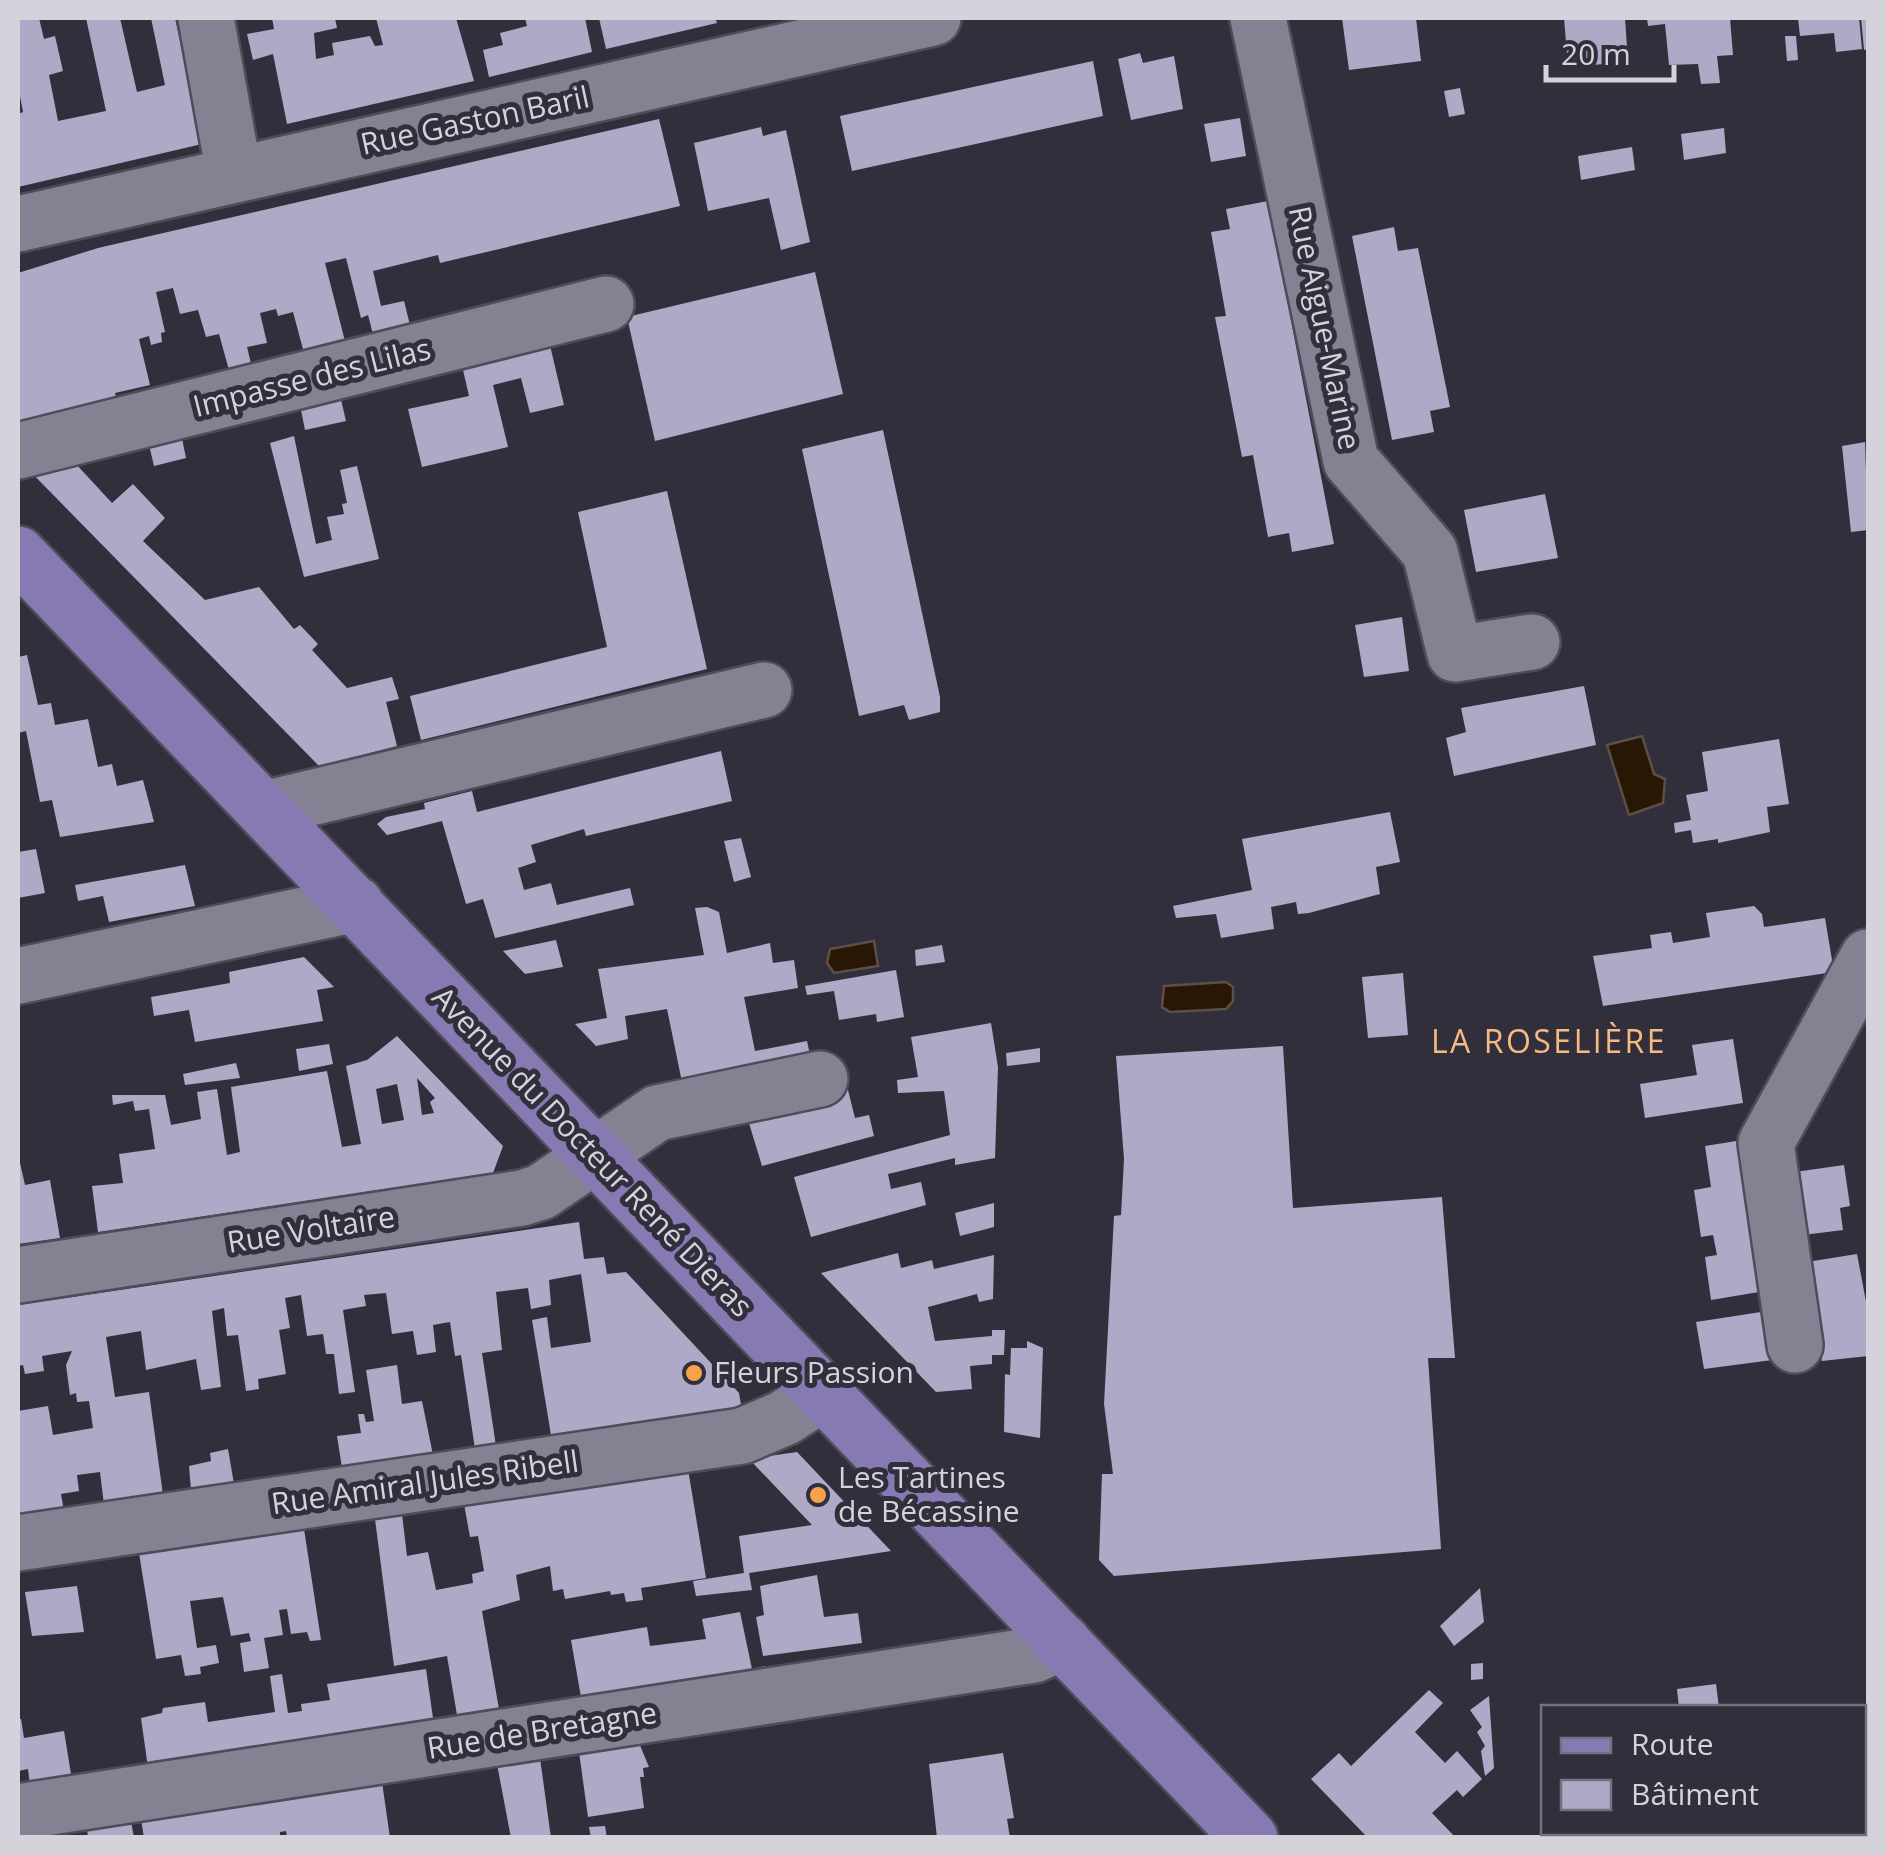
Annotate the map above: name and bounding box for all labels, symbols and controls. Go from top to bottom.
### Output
scale bar [1546,20,1674,82]
text: 20 m [1561,33,1631,74]
street label: Rue Gaston Baril [357,75,593,164]
street label: Rue Aigue-Marine [1280,202,1371,453]
street label: Impasse des Lilas [189,327,435,426]
street label: Avenue du Docteur René Dieras [424,977,762,1325]
district label: LA ROSELIÈRE [1431,1019,1667,1062]
street label: Rue Voltaire [224,1195,397,1262]
place label: Fleurs Passion [714,1351,914,1392]
marker: Fleurs Passion [683,1362,705,1384]
street label: Rue Amiral Jules Ribell [269,1440,581,1523]
place label: Les Tartines de Bécassine [838,1456,1020,1531]
marker: Les Tartines de Bécassine [807,1484,829,1506]
street label: Rue de Bretagne [424,1691,660,1768]
legend [1541,1705,1866,1835]
text: Route [1631,1723,1714,1764]
text: Bâtiment [1631,1773,1759,1814]

